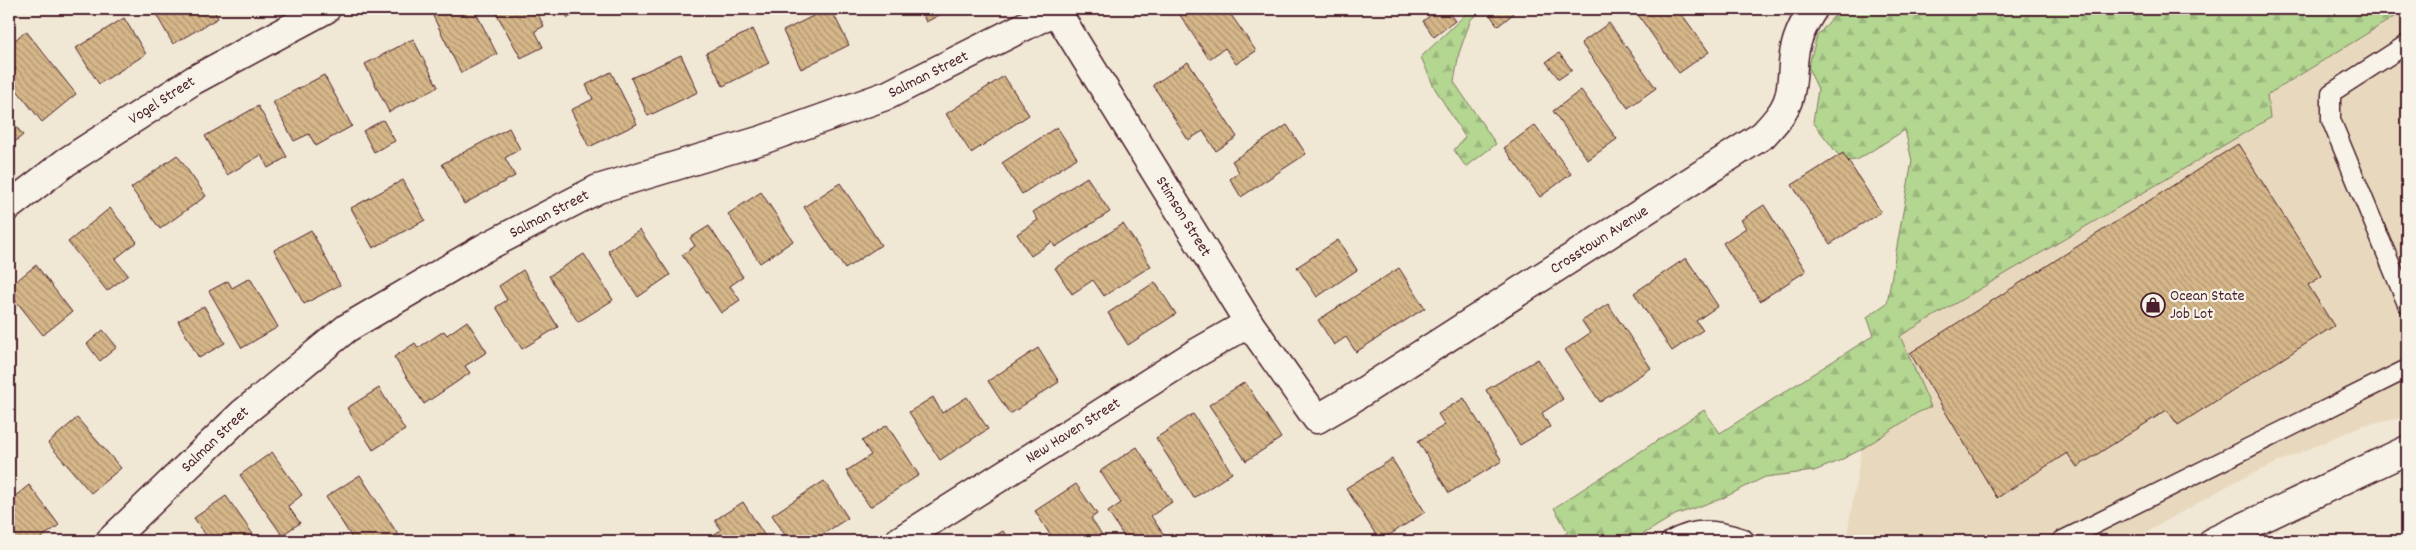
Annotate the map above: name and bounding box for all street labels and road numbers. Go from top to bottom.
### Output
street label: Salman Street [884,45,972,105]
street label: Vogel Street [124,70,200,130]
street label: Stimson Street [1150,172,1217,261]
street label: Salman Street [505,184,593,244]
street label: Crosstown Avenue [1546,200,1653,280]
street label: New Haven Street [1021,392,1125,470]
street label: Salman Street [176,401,254,478]

